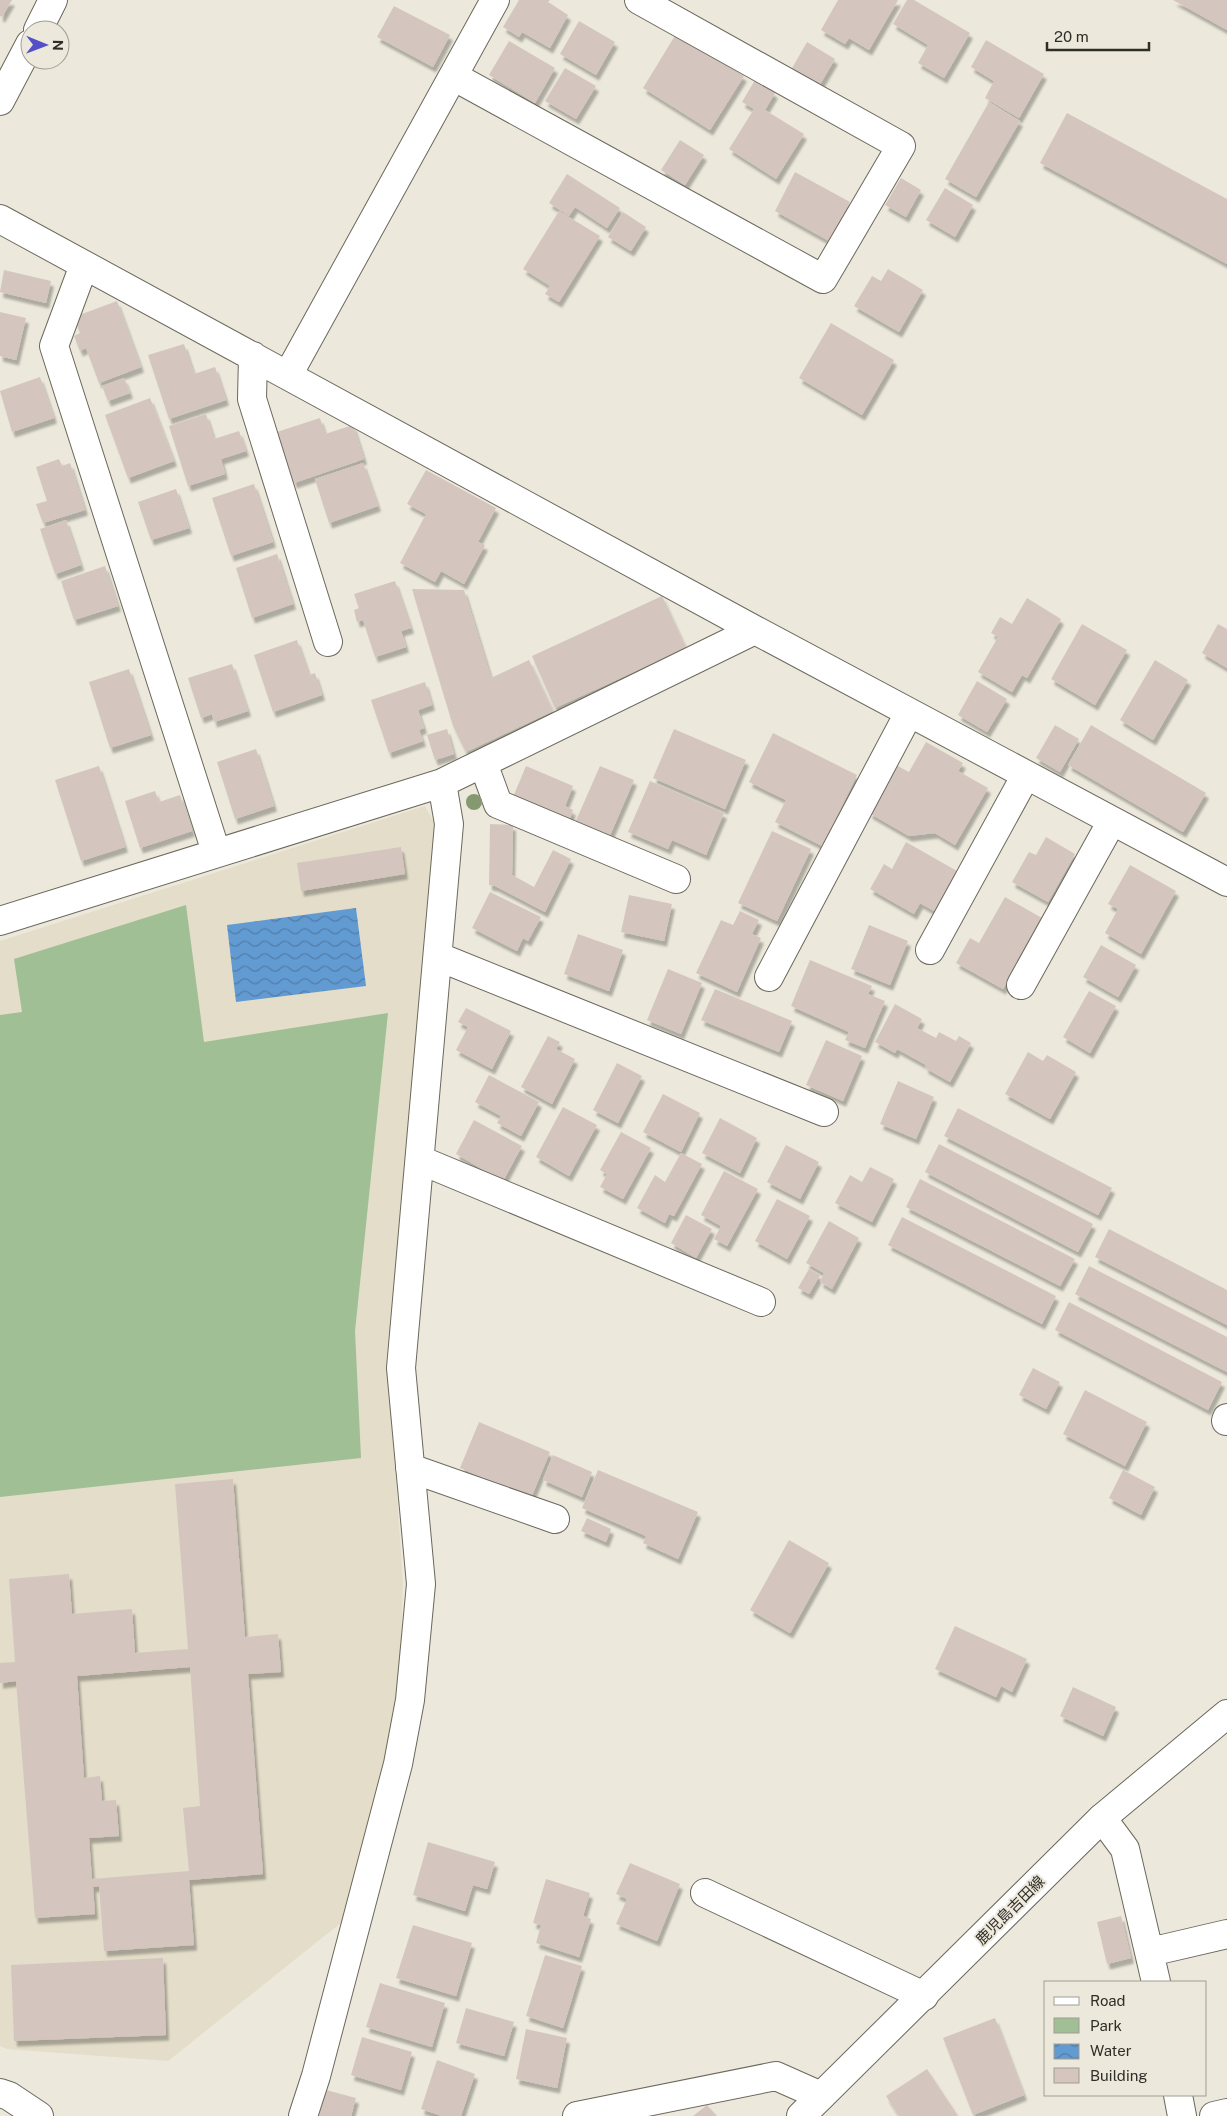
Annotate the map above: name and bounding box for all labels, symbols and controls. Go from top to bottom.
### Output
north arrow [20,20,70,70]
scale bar [1047,20,1150,52]
text: 20 m [1054,28,1089,45]
text: N [50,40,66,51]
street label: 鹿児島吉田線 [972,1872,1048,1948]
legend [1044,1981,1207,2096]
text: Road [1090,1992,1126,2009]
text: Park [1090,2017,1122,2034]
text: Water [1090,2042,1132,2059]
text: Building [1090,2067,1148,2084]

